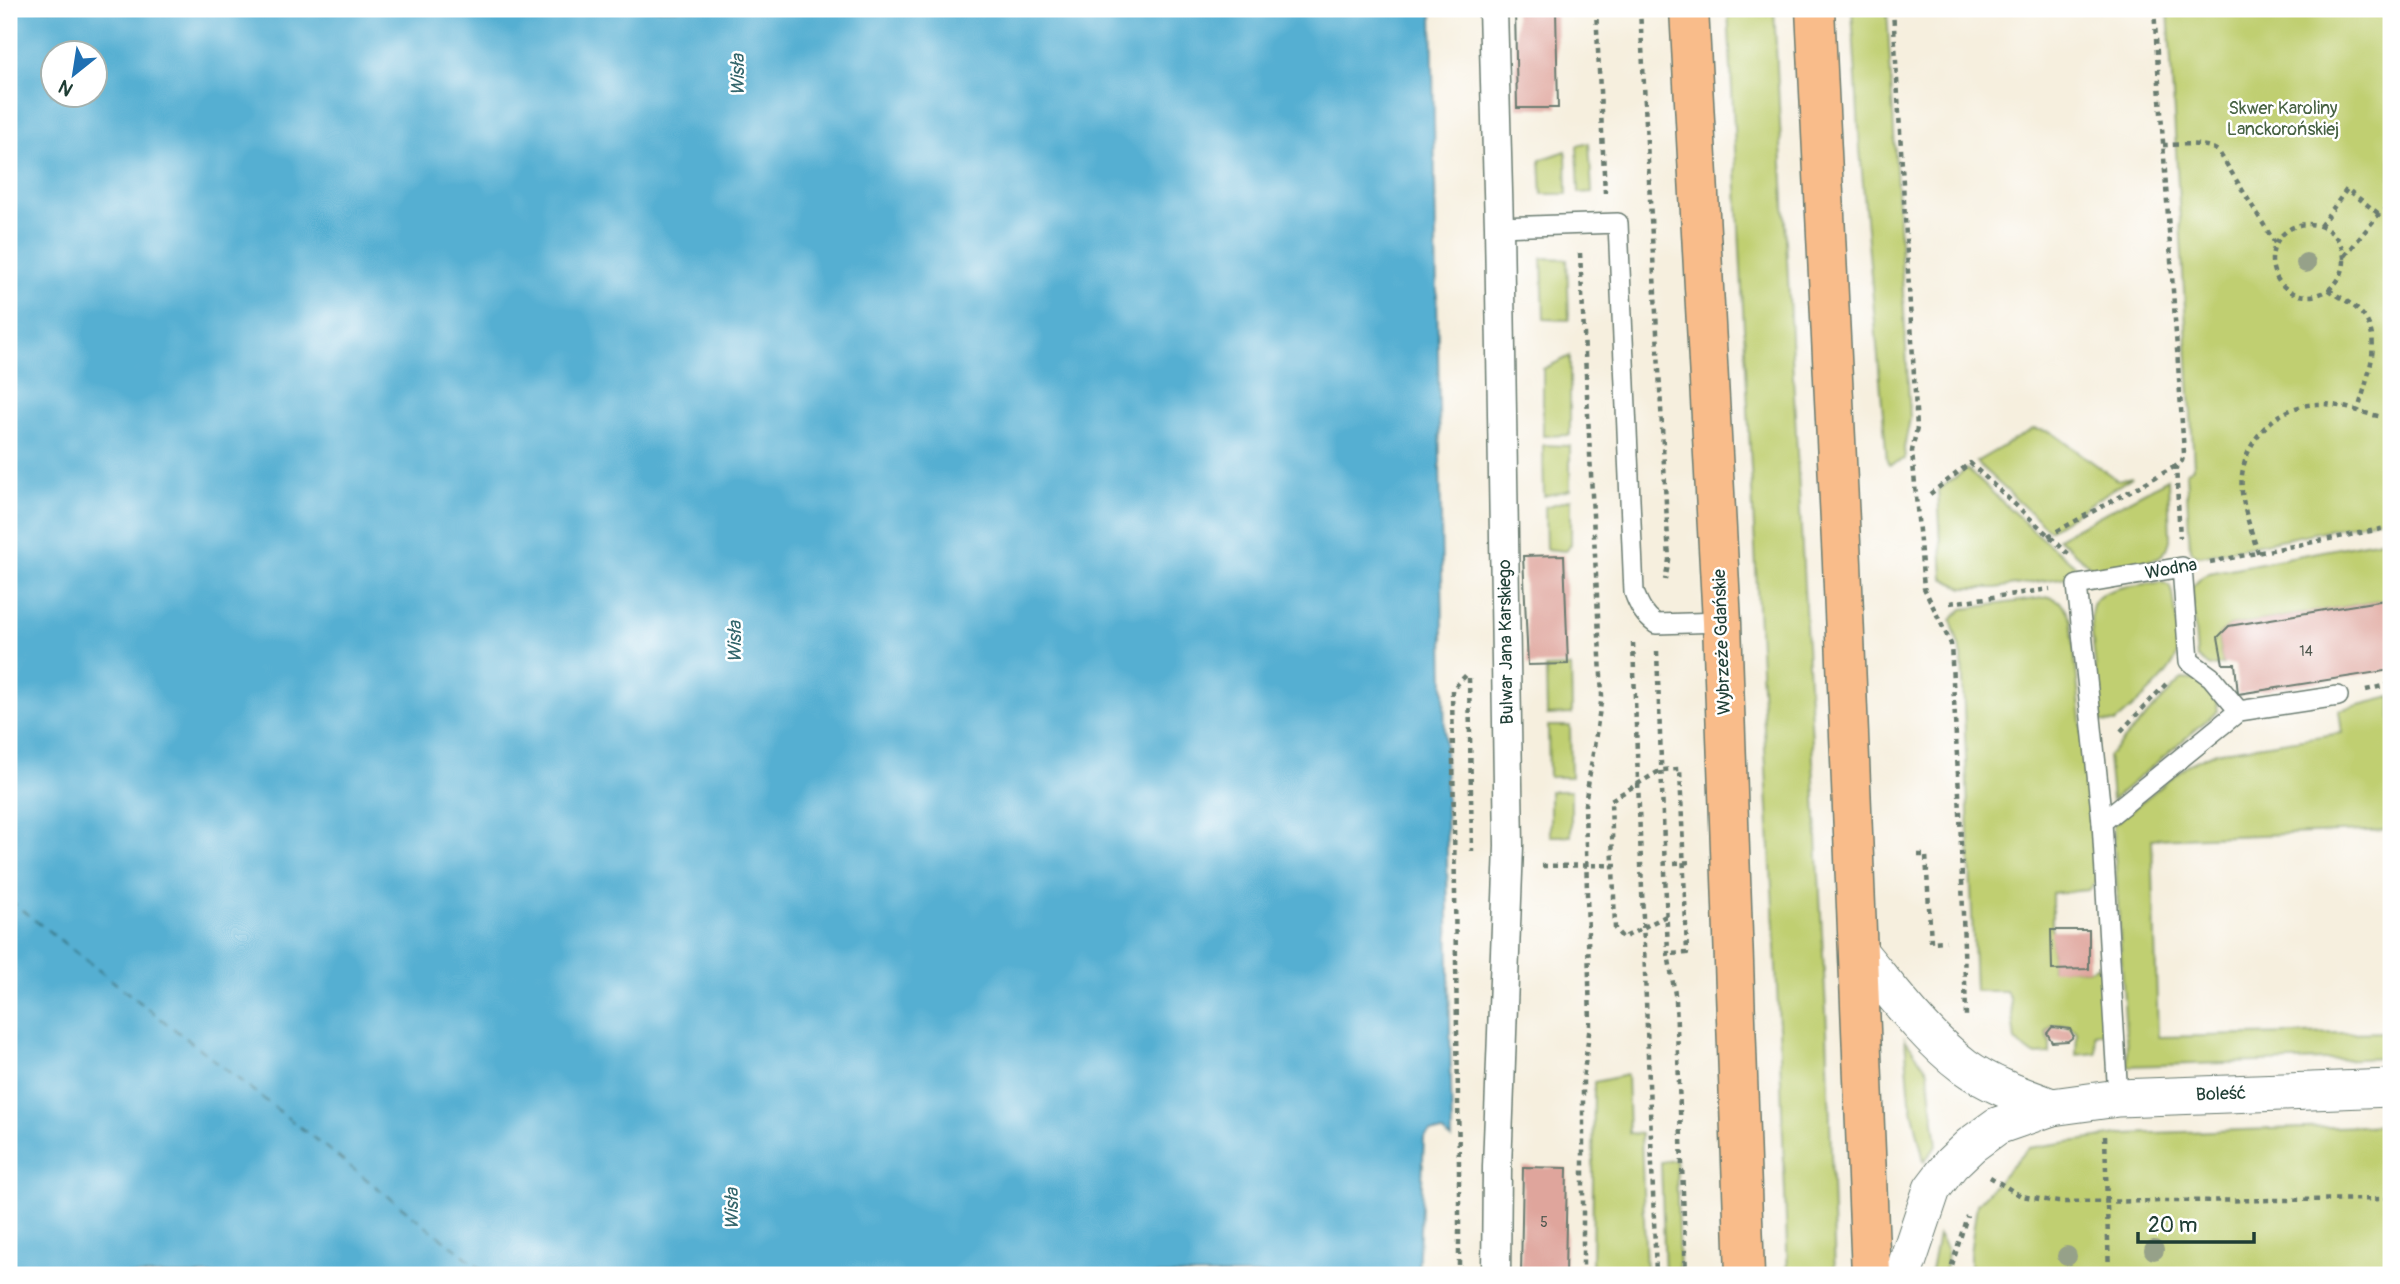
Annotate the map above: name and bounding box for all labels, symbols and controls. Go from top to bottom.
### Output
north arrow [38,38,108,108]
water label: Wisła [726,53,750,96]
text: N [54,74,78,101]
park label: Skwer Karoliny Lanckorońskiej [2227,97,2339,141]
street label: Wodna [2143,553,2199,585]
street label: Bulwar Jana Karskiego [1493,559,1519,725]
street label: Wybrzeże Gdańskie [1708,569,1736,715]
water label: Wisła [723,620,747,663]
house number: 14 [2299,643,2313,660]
street label: Boleść [2195,1082,2247,1106]
water label: Wisła [720,1187,744,1230]
scale bar [2138,1200,2253,1244]
text: 20 m [2148,1212,2197,1239]
house number: 5 [1540,1214,1548,1231]

